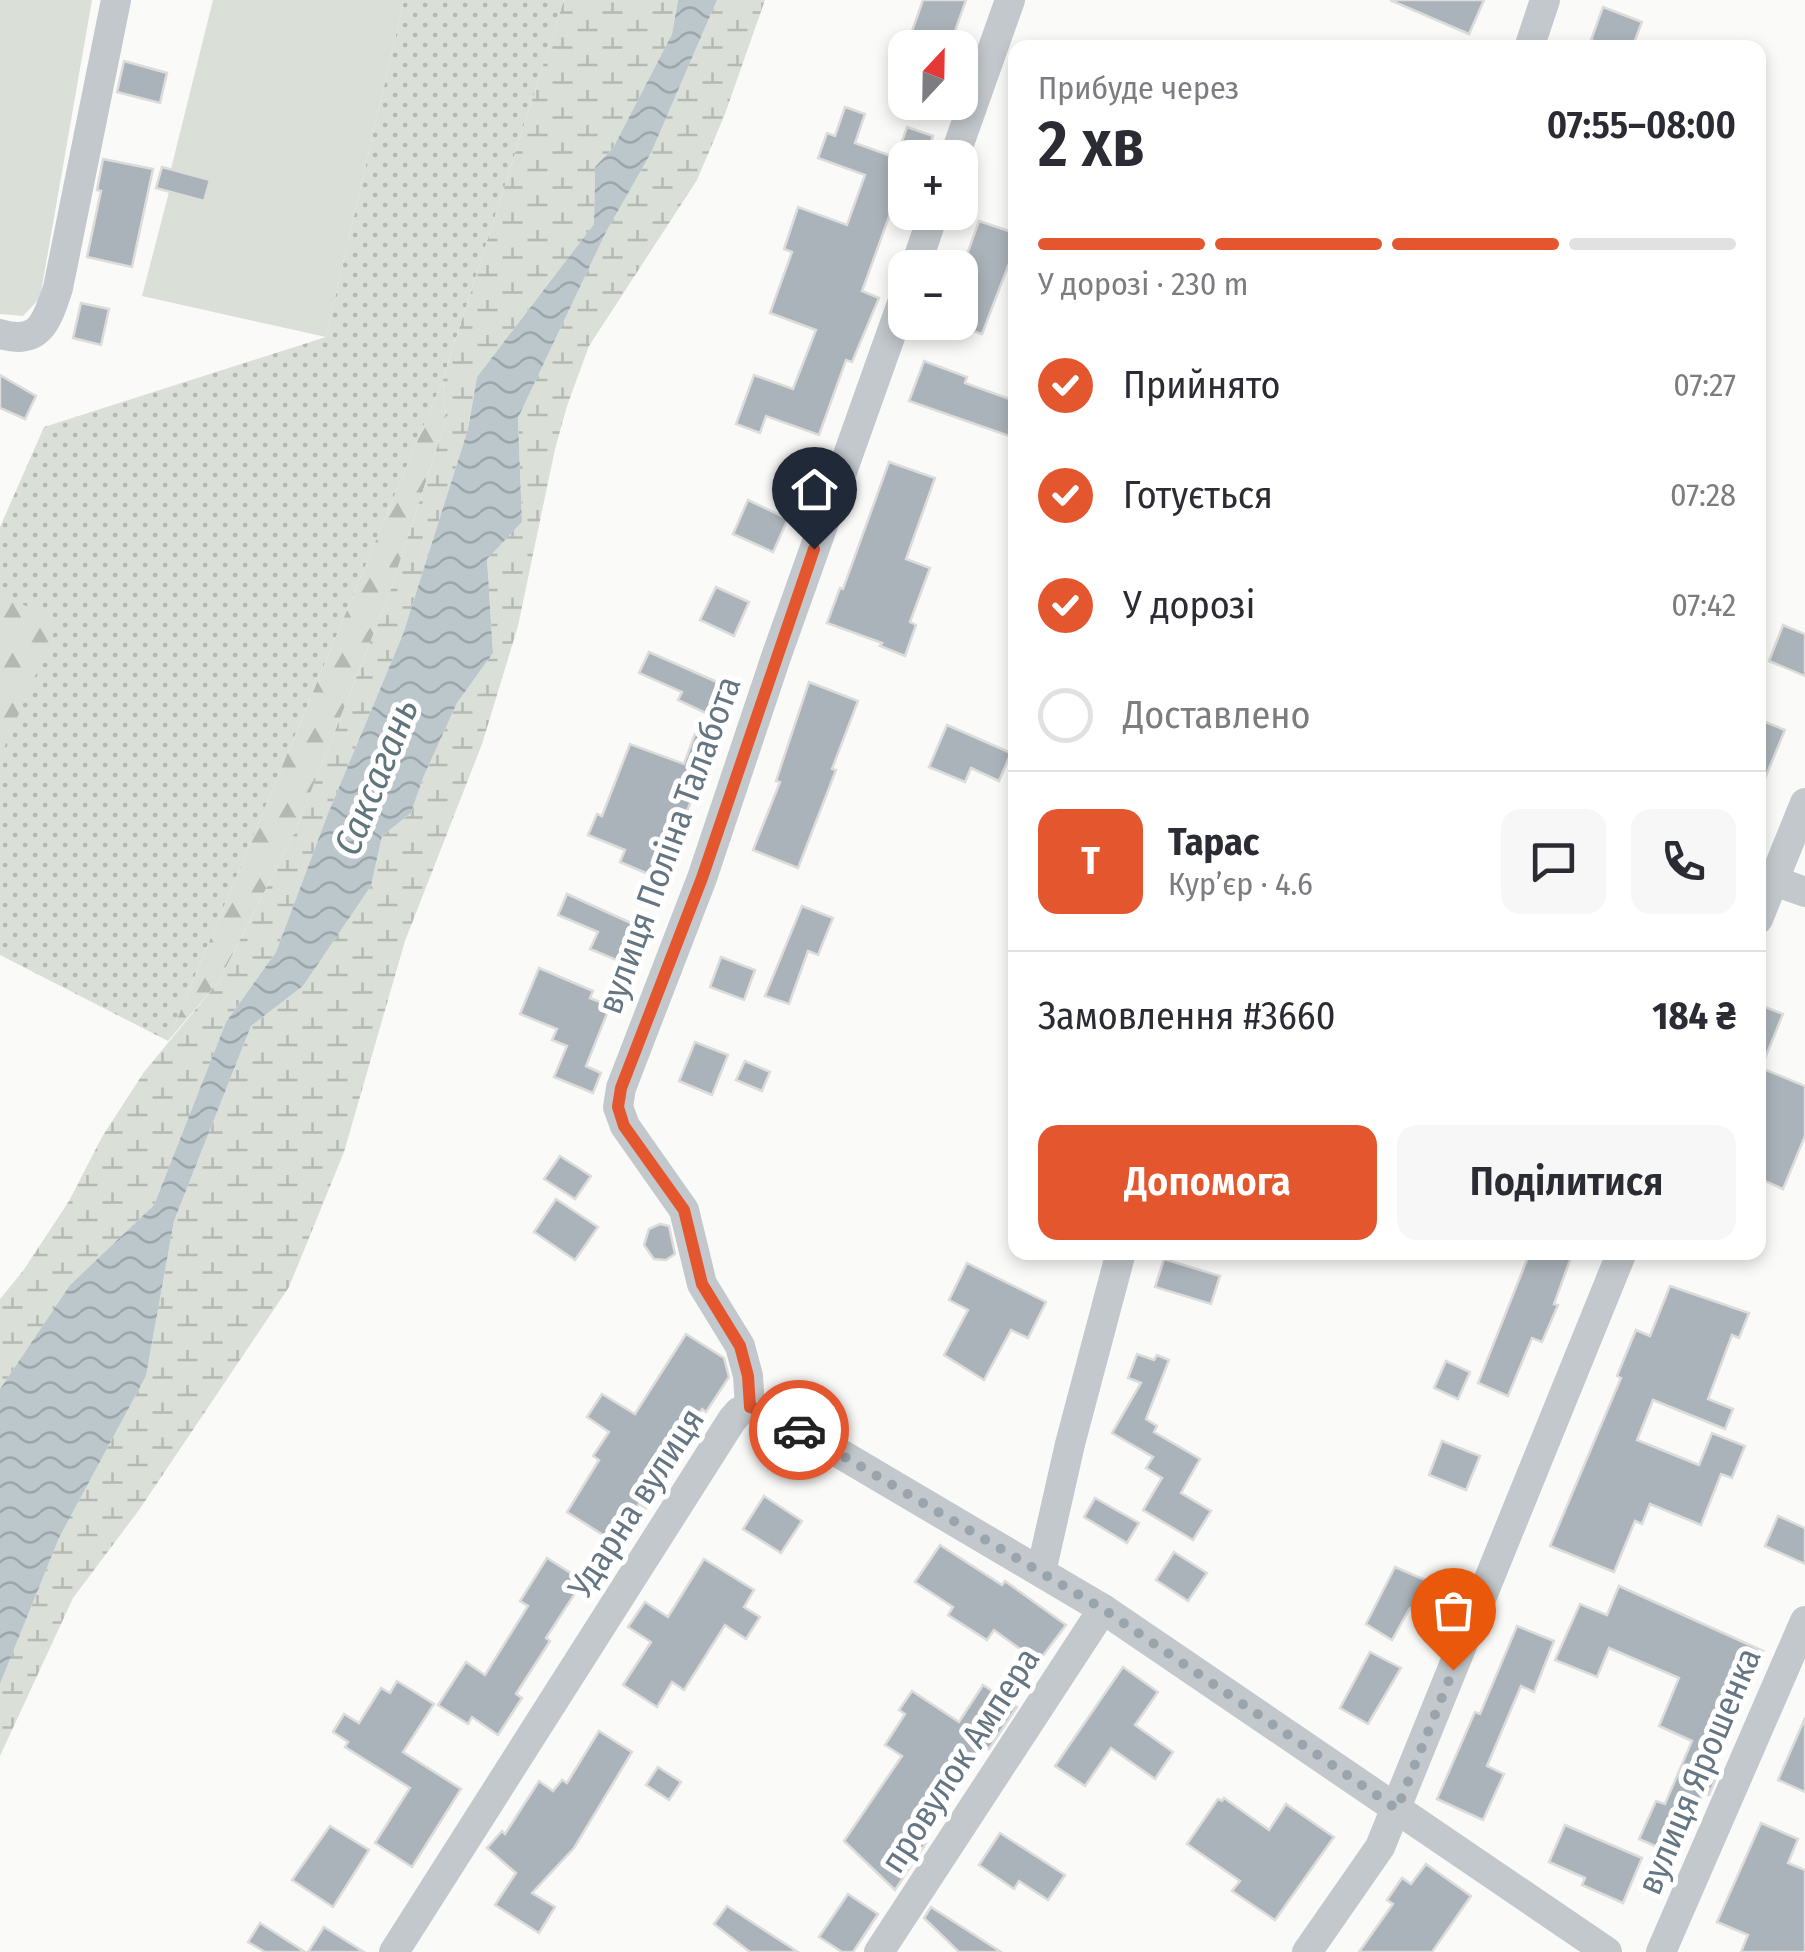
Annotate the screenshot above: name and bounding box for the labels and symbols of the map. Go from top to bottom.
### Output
north arrow [888,30,978,120]
pin [772,447,857,550]
street label: вулиця Поліна Талабота [588,671,750,1019]
water label: Саксагань [324,692,428,862]
courier [749,1380,849,1480]
street label: Ударна вулиця [559,1400,713,1607]
pin [1411,1568,1496,1671]
street label: провулок Ампера [872,1640,1048,1880]
street label: вулиця Ярошенка [1628,1642,1770,1900]

